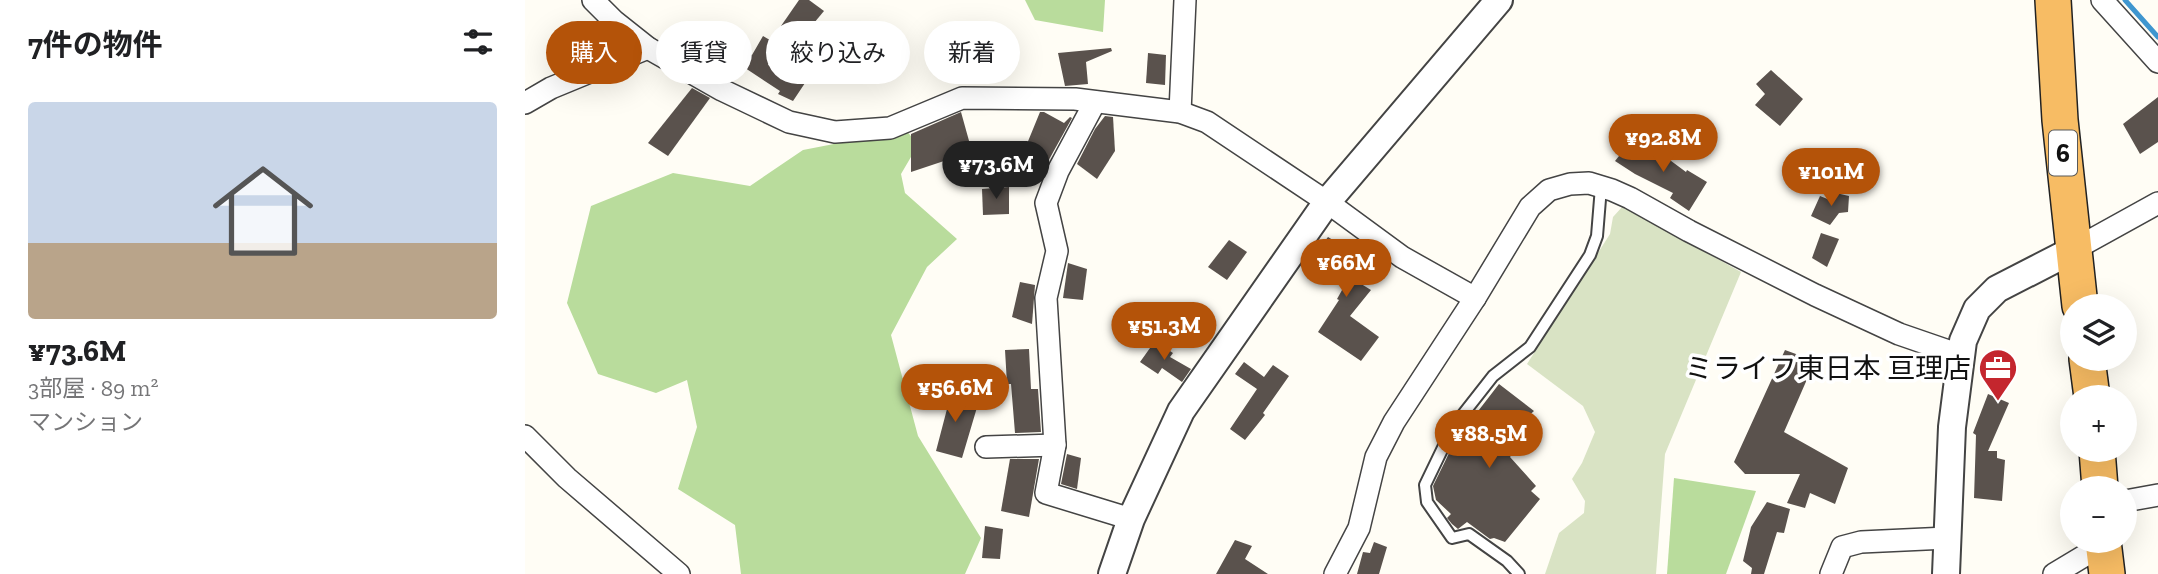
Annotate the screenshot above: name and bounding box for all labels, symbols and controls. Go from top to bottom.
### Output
chip: 購入 [546,21,642,84]
chip: 賃貸 [656,21,752,84]
chip: 絞り込み [766,21,910,84]
chip: 新着 [924,21,1020,84]
icon: filters [459,23,497,61]
text: 7件の物件 [28,27,163,63]
pin: ¥92.8M [1606,114,1720,174]
text: ¥92.8M [1625,123,1701,151]
road number: 6 [2049,130,2077,176]
pin: ¥73.6M [939,142,1053,201]
icon: home [200,148,326,274]
pin: ¥101M [1782,148,1880,208]
text: ¥73.6M [958,150,1034,178]
text: ¥101M [1798,157,1864,185]
pin: ¥66M [1305,240,1387,299]
text: ¥66M [1316,248,1376,276]
map controls [2060,294,2137,553]
button: layers [2060,294,2137,371]
pin: ¥51.3M [1107,302,1221,362]
text: ¥51.3M [1127,311,1201,339]
text: ¥73.6M [28,333,126,369]
office icon: ミライフ東日本 亘理店 [1977,347,2019,402]
place label: ミライフ東日本 亘理店 [1685,352,1971,385]
pin: ¥56.6M [898,364,1012,424]
text: ¥56.6M [917,373,993,401]
text: 3部屋 · 89 m² [28,374,158,402]
button: + [2060,385,2137,462]
text: マンション [28,408,143,436]
pin: ¥88.5M [1432,410,1546,470]
text: ¥88.5M [1451,419,1527,447]
button: − [2060,476,2137,553]

